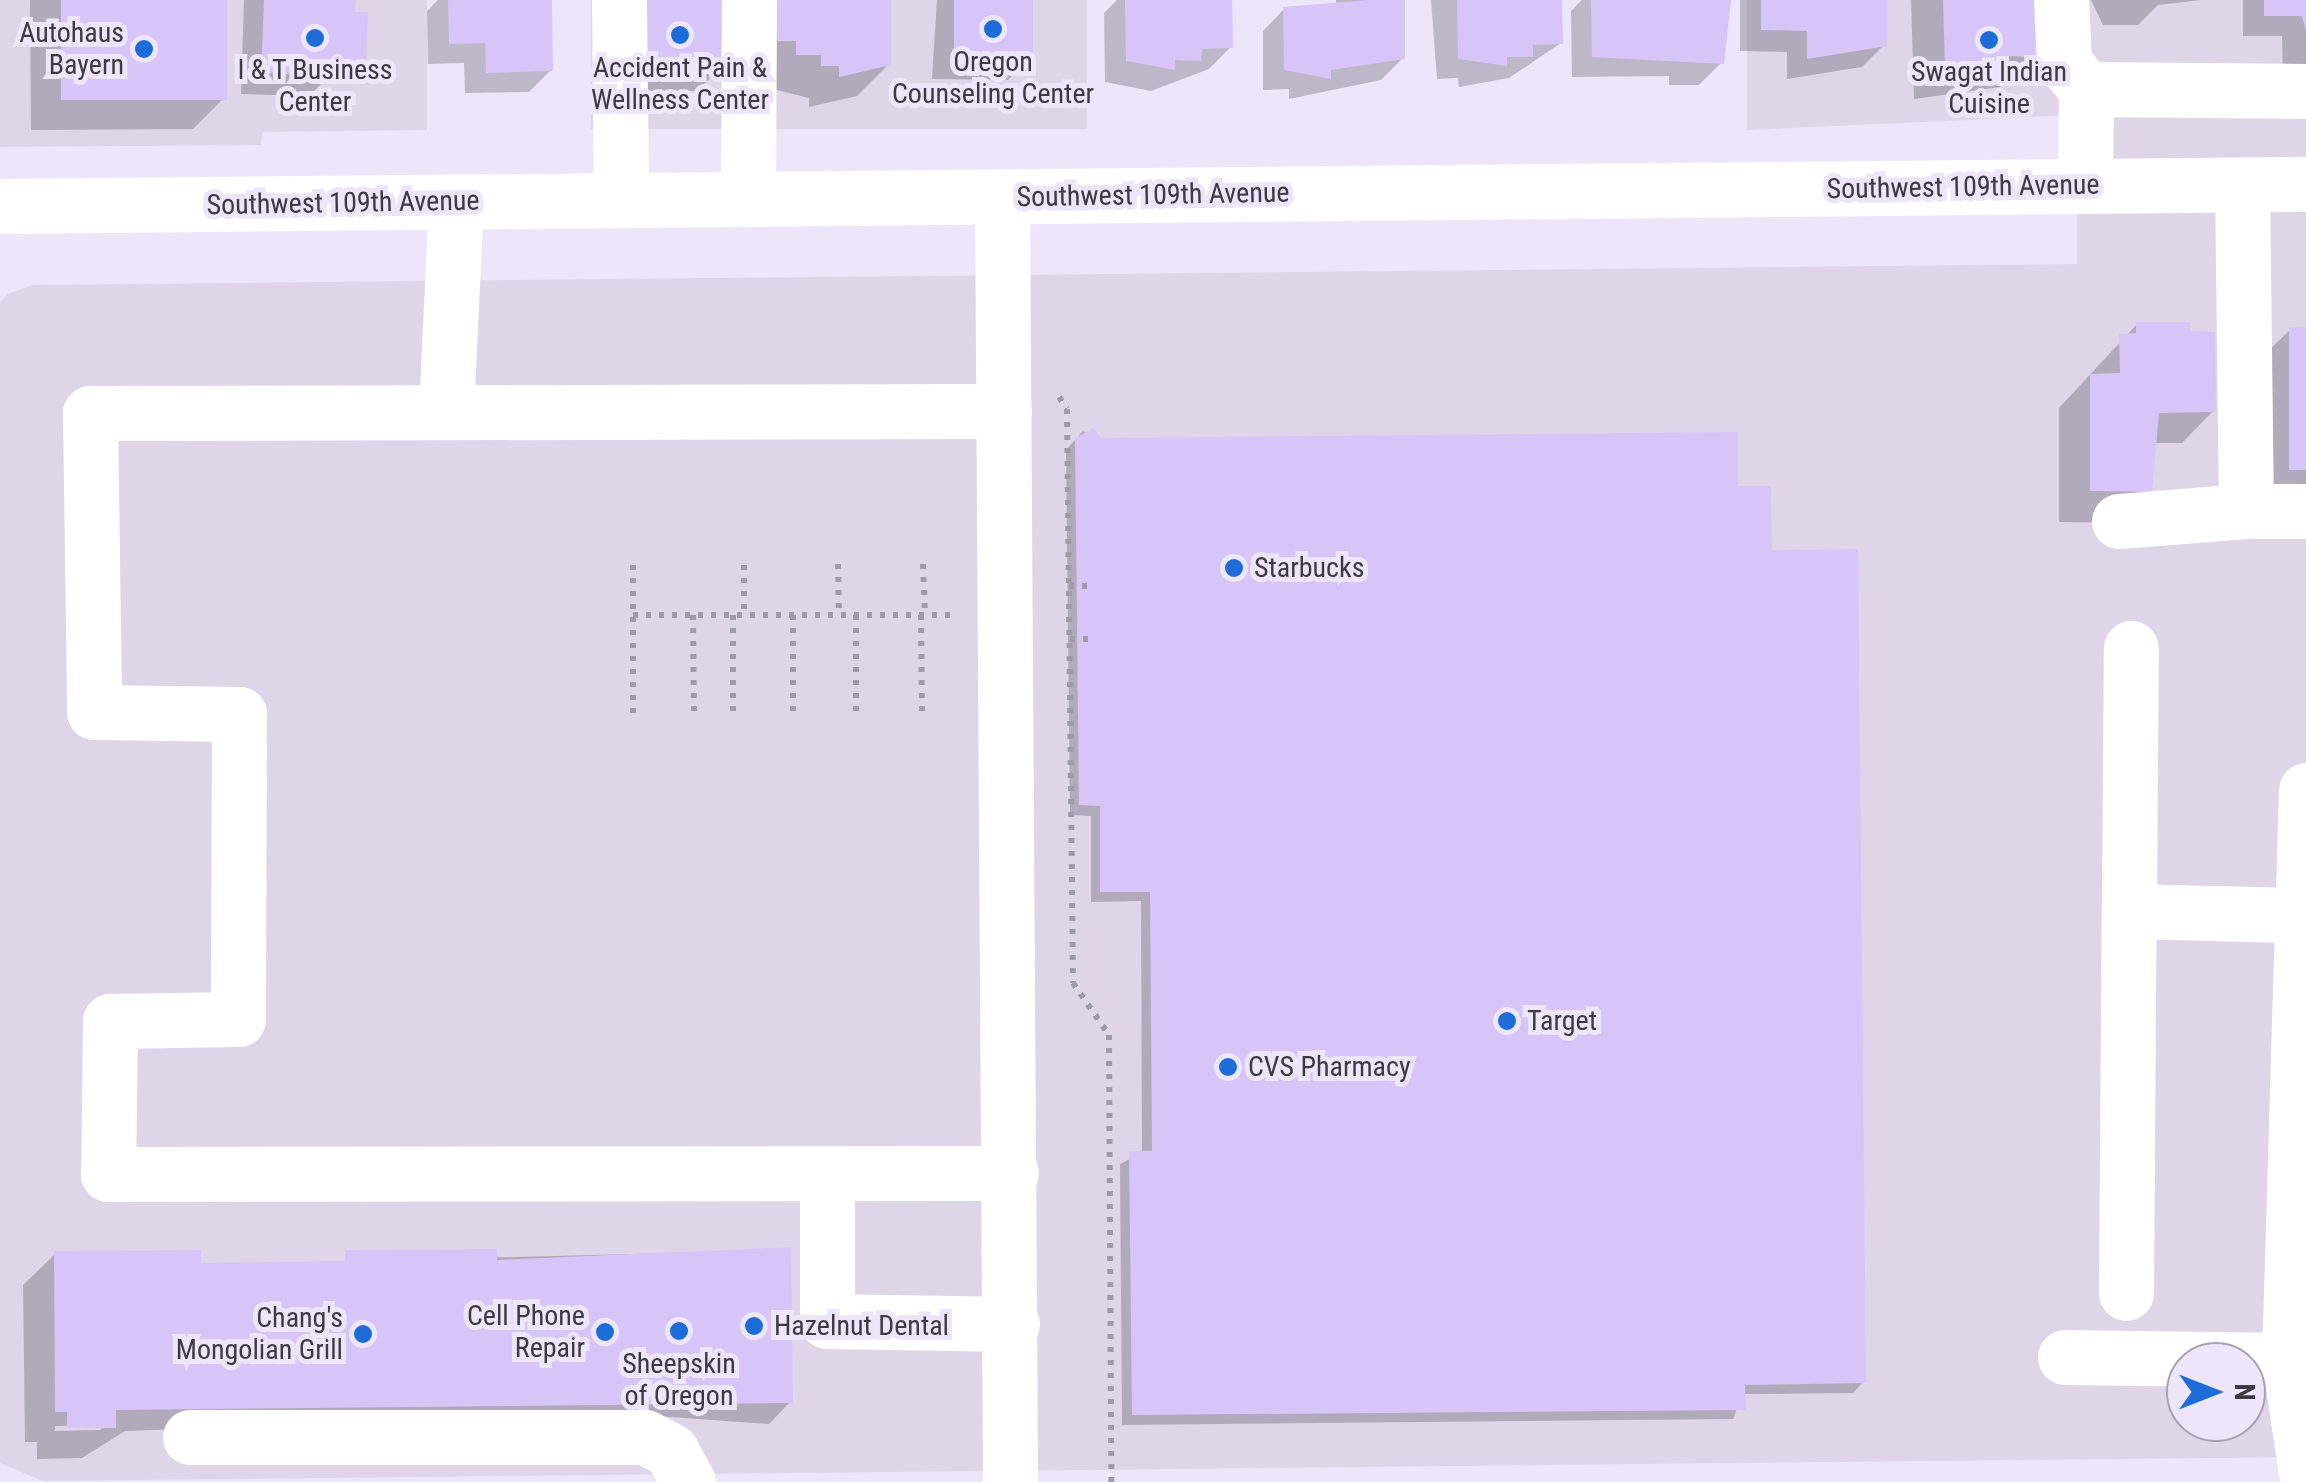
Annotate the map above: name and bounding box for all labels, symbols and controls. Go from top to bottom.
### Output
place label: Autohaus Bayern [19,16,124,82]
marker: Oregon Counseling Center [982,18,1004,40]
marker: Accident Pain & Wellness Center [669,24,691,46]
marker: I & T Business Center [304,27,326,49]
marker: Swagat Indian Cuisine [1978,29,2000,51]
marker: Autohaus Bayern [133,38,155,60]
place label: Oregon Counseling Center [892,45,1094,111]
place label: Accident Pain & Wellness Center [591,51,769,117]
place label: I & T Business Center [237,53,393,119]
place label: Swagat Indian Cuisine [1911,55,2067,121]
street label: Southwest 109th Avenue [1826,168,2100,206]
street label: Southwest 109th Avenue [1016,176,1290,214]
street label: Southwest 109th Avenue [206,184,480,222]
place label: Starbucks [1254,551,1364,585]
marker: Starbucks [1223,557,1245,579]
place label: Target [1527,1004,1597,1038]
marker: Target [1496,1010,1518,1032]
place label: CVS Pharmacy [1248,1050,1411,1084]
marker: CVS Pharmacy [1217,1056,1239,1078]
place label: Cell Phone Repair [467,1299,585,1365]
place label: Chang's Mongolian Grill [176,1301,343,1367]
place label: Hazelnut Dental [774,1309,949,1343]
marker: Hazelnut Dental [743,1315,765,1337]
marker: Sheepskin of Oregon [668,1320,690,1342]
marker: Cell Phone Repair [594,1321,616,1343]
marker: Chang's Mongolian Grill [352,1323,374,1345]
north arrow [2166,1342,2266,1442]
place label: Sheepskin of Oregon [622,1347,736,1413]
text: N [2228,1383,2261,1401]

